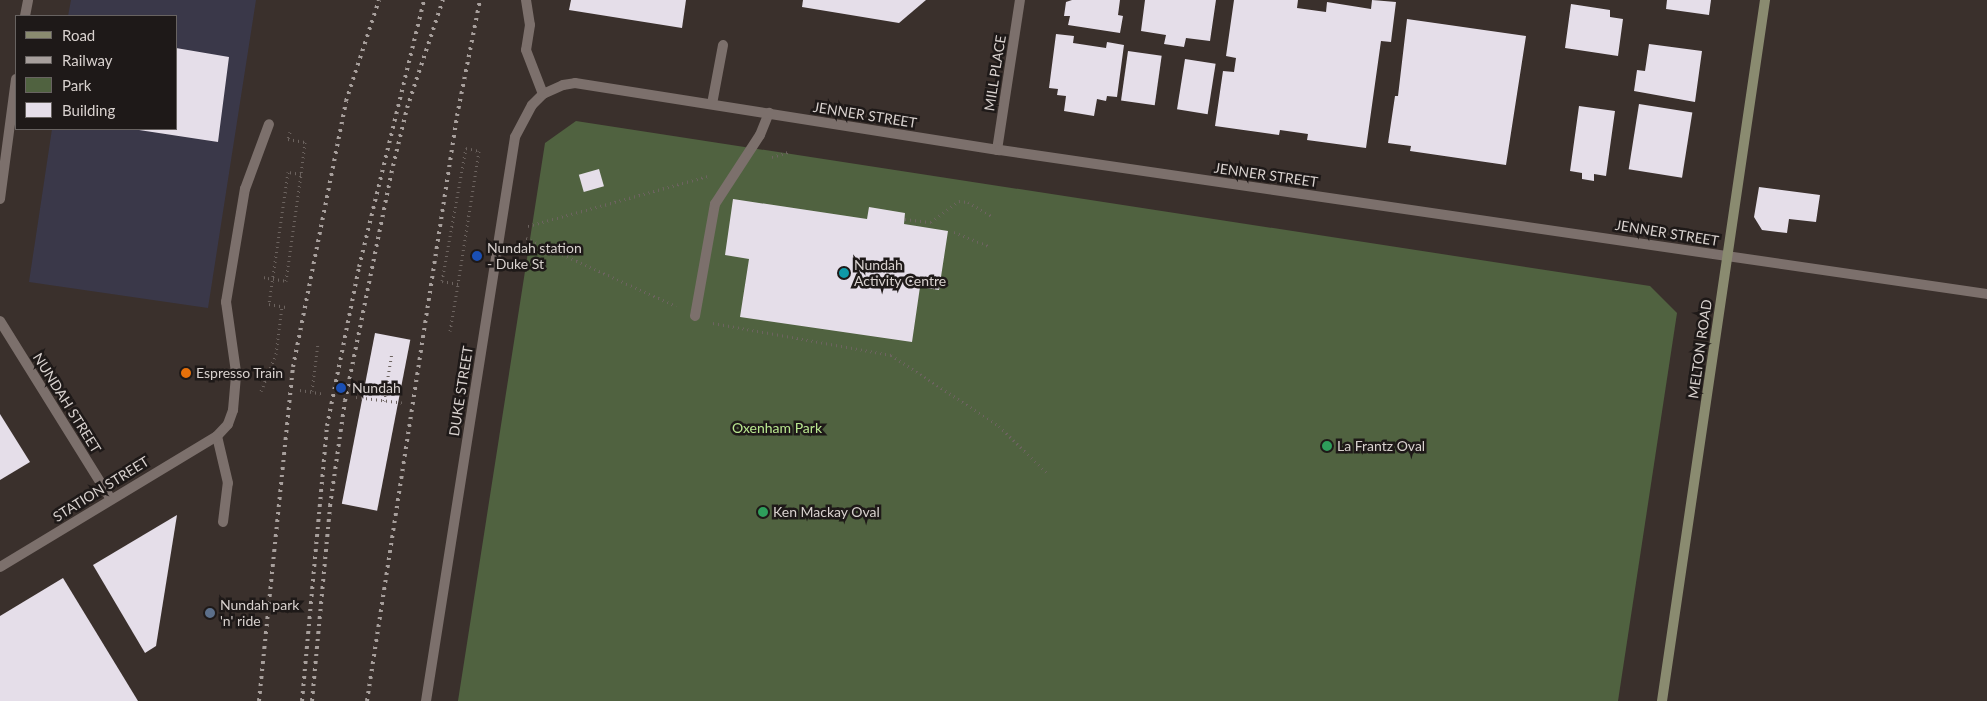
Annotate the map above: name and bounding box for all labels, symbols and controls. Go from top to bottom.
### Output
legend [15,15,178,130]
text: Road [62,26,95,44]
street label: MILL PLACE [981,34,1009,112]
text: Railway [62,51,113,69]
text: Park [62,76,91,94]
street label: JENNER STREET [812,98,918,132]
text: Building [62,101,115,119]
street label: JENNER STREET [1213,159,1319,191]
street label: JENNER STREET [1614,216,1720,250]
place label: Nundah station - Duke St [487,240,582,272]
marker: Nundah station - Duke St [471,250,483,262]
place label: Nundah Activity Centre [854,257,947,290]
marker: Nundah Activity Centre [838,267,850,279]
street label: MELTON ROAD [1685,298,1715,400]
street label: DUKE STREET [446,345,476,437]
street label: NUNDAH STREET [29,350,105,456]
place label: Espresso Train [196,365,284,381]
marker: Espresso Train [180,367,192,379]
place label: Nundah [352,380,401,396]
marker: Nundah [334,381,348,395]
park label: Oxenham Park [732,420,822,436]
place label: La Frantz Oval [1337,438,1425,454]
marker: La Frantz Oval [1321,440,1333,452]
street label: STATION STREET [50,453,152,525]
place label: Ken Mackay Oval [773,504,880,520]
marker: Ken Mackay Oval [757,506,769,518]
place label: Nundah park 'n' ride [220,597,299,630]
marker: Nundah park 'n' ride [204,607,216,619]

